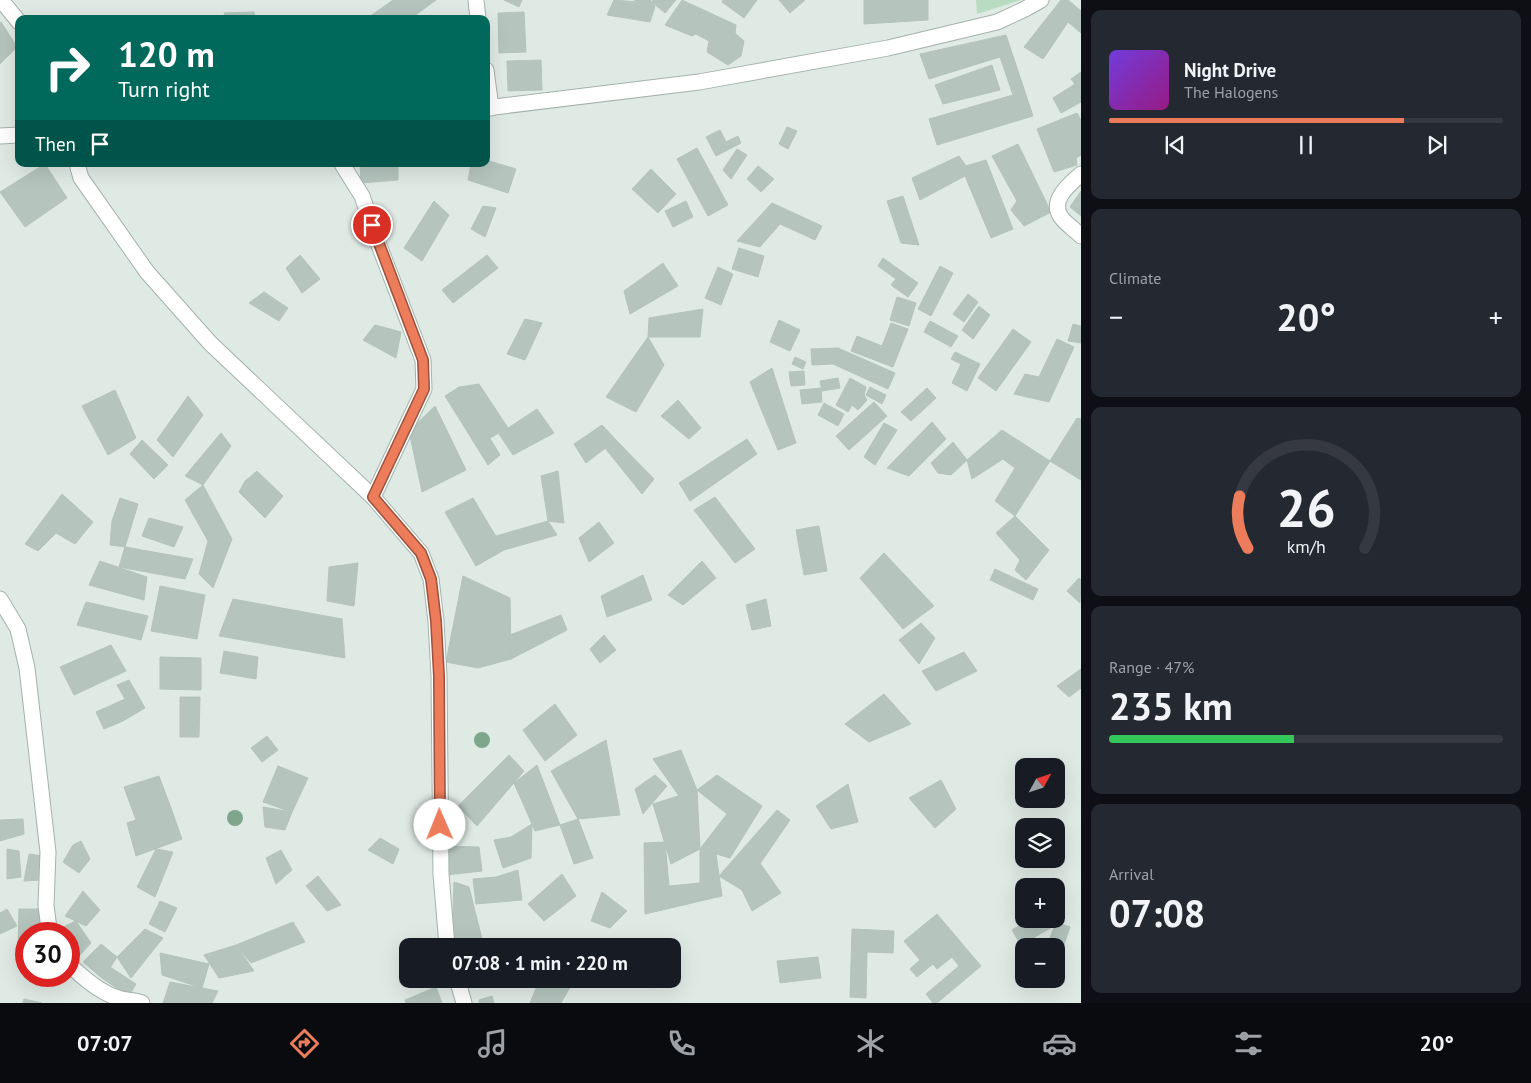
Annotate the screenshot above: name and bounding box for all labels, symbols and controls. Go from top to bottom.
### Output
text: 120 m [118,31,215,77]
icon: right [35,35,100,100]
text: Night Drive [1184,58,1276,82]
text: Turn right [118,75,210,103]
text: The Halogens [1184,82,1278,102]
icon: arrive [86,130,114,158]
icon: previous [1161,131,1189,159]
icon: pause [1292,131,1320,159]
icon: next [1423,131,1451,159]
text: Then [35,132,76,156]
pin [351,204,393,246]
icon: arrive [358,211,386,239]
text: Climate [1109,268,1161,288]
text: 20° [1276,292,1336,341]
text: − [1109,298,1123,335]
text: + [1489,298,1503,335]
text: 26 [1277,474,1335,541]
text: km/h [1286,535,1326,558]
text: Range · 47% [1109,657,1194,677]
text: 235 km [1109,681,1233,730]
north arrow [1015,758,1065,808]
map controls [1015,758,1065,988]
position arrow [413,798,465,850]
button: layers [1015,818,1065,868]
text: Arrival [1109,864,1154,884]
button: + [1015,878,1065,928]
text: 07:08 [1109,888,1205,937]
speed limit sign: 30 [15,922,80,987]
button: − [1015,938,1065,988]
text: 07:08 · 1 min · 220 m [452,951,628,975]
icon: directions [287,1026,322,1061]
icon: music [475,1026,510,1061]
icon: phone [664,1026,699,1061]
icon: climate [853,1026,888,1061]
icon: car [1042,1026,1077,1061]
icon: filters [1231,1026,1266,1061]
text: 07:07 [77,1029,133,1057]
text: 20° [1419,1029,1454,1057]

